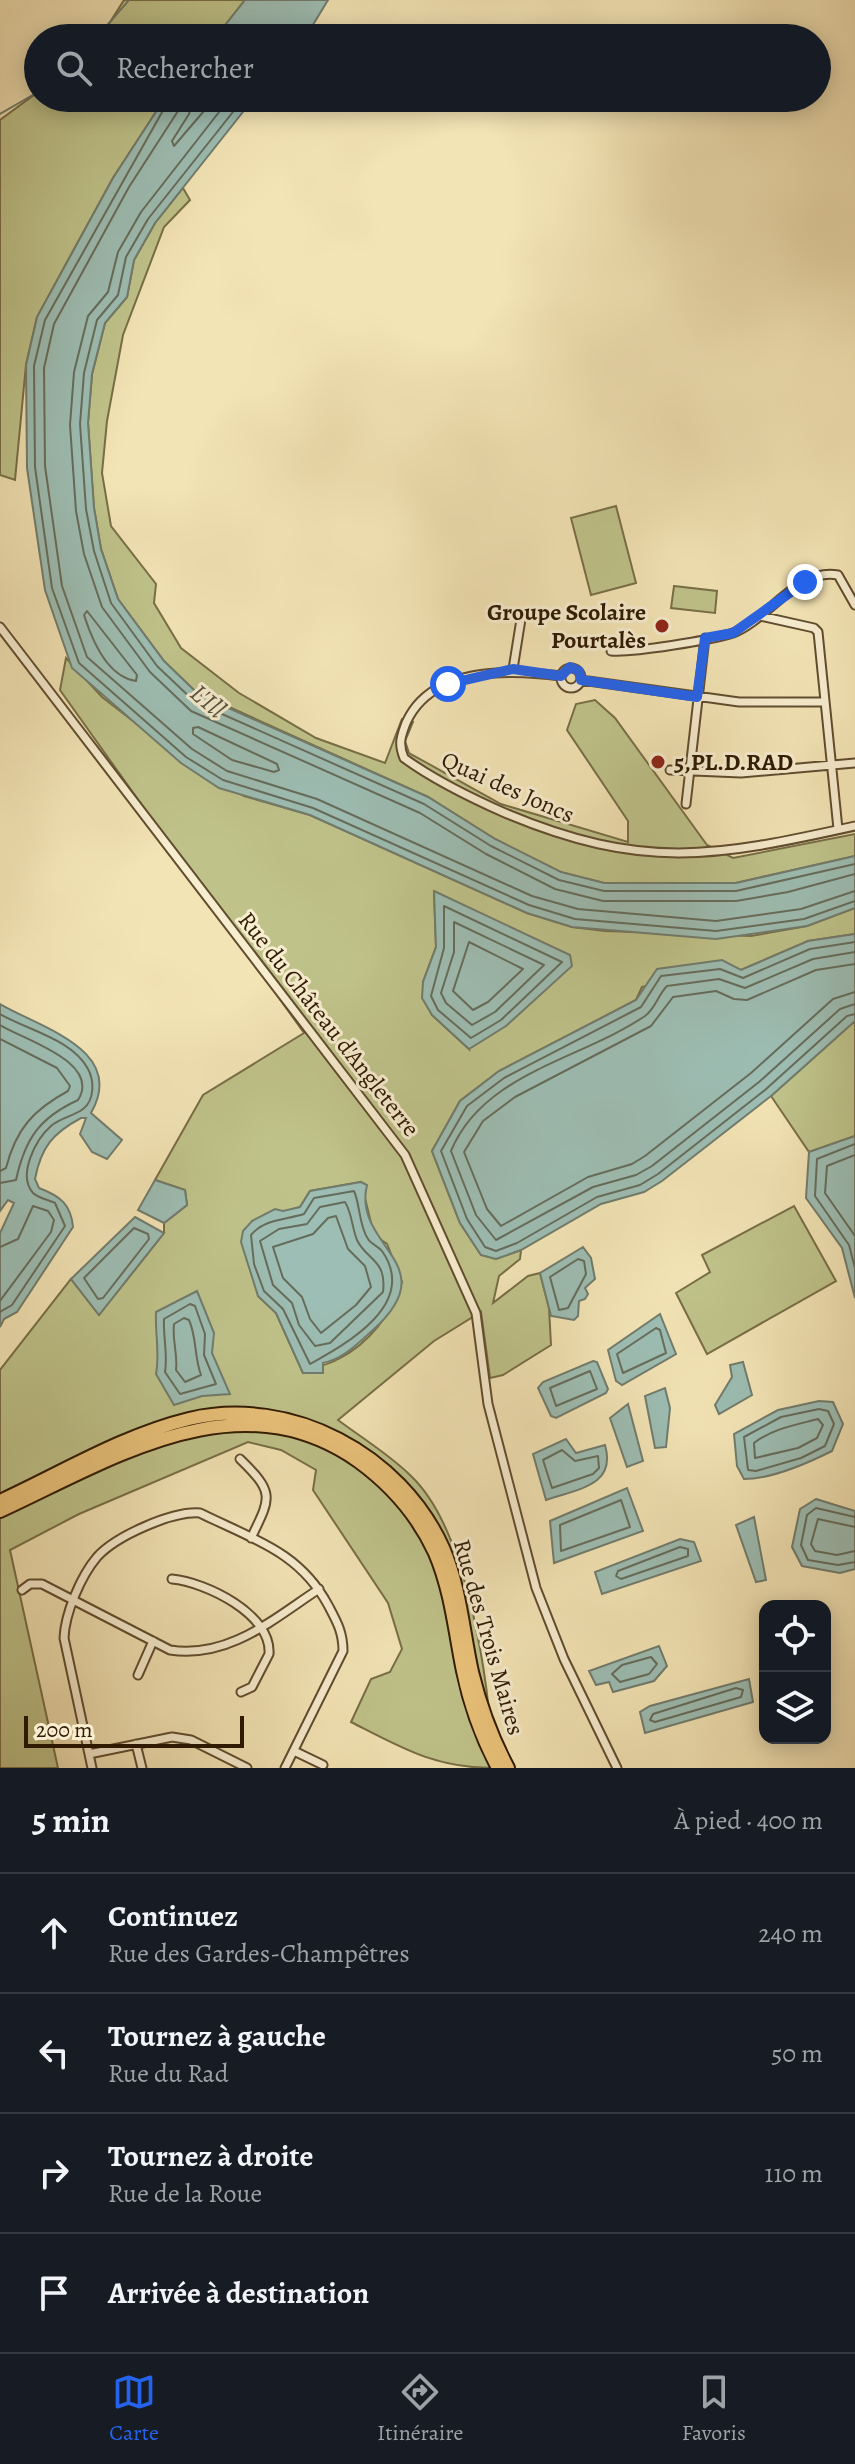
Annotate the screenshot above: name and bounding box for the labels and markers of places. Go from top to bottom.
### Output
place label: Groupe Scolaire Pourtalès [487,596,646,656]
marker: Groupe Scolaire Pourtalès [653,617,671,635]
place label: 5,PL.D.RAD [674,746,793,778]
marker: 5,PL.D.RAD [649,753,667,771]

